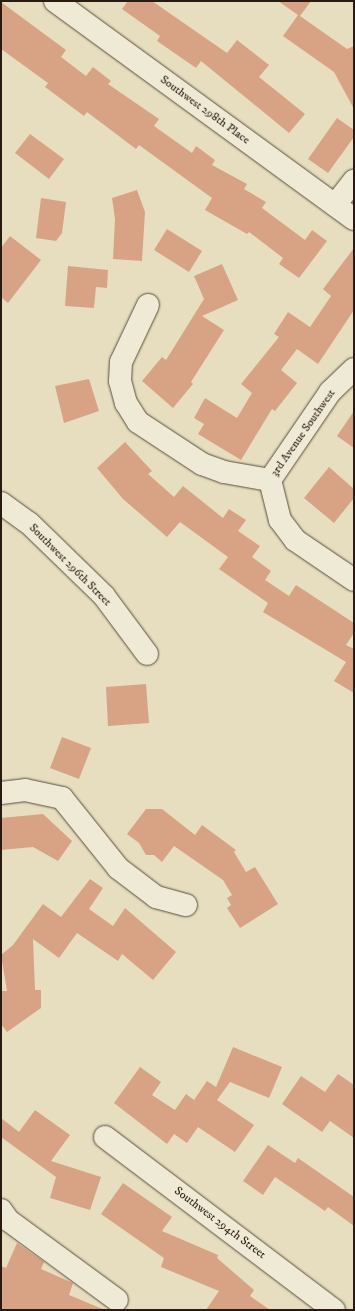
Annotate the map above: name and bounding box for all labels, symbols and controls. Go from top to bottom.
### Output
street label: Southwest 298th Place [157,73,253,147]
street label: 3rd Avenue Southwest [268,387,338,479]
street label: Southwest 296th Street [26,521,114,609]
street label: Southwest 294th Street [171,1184,269,1262]

